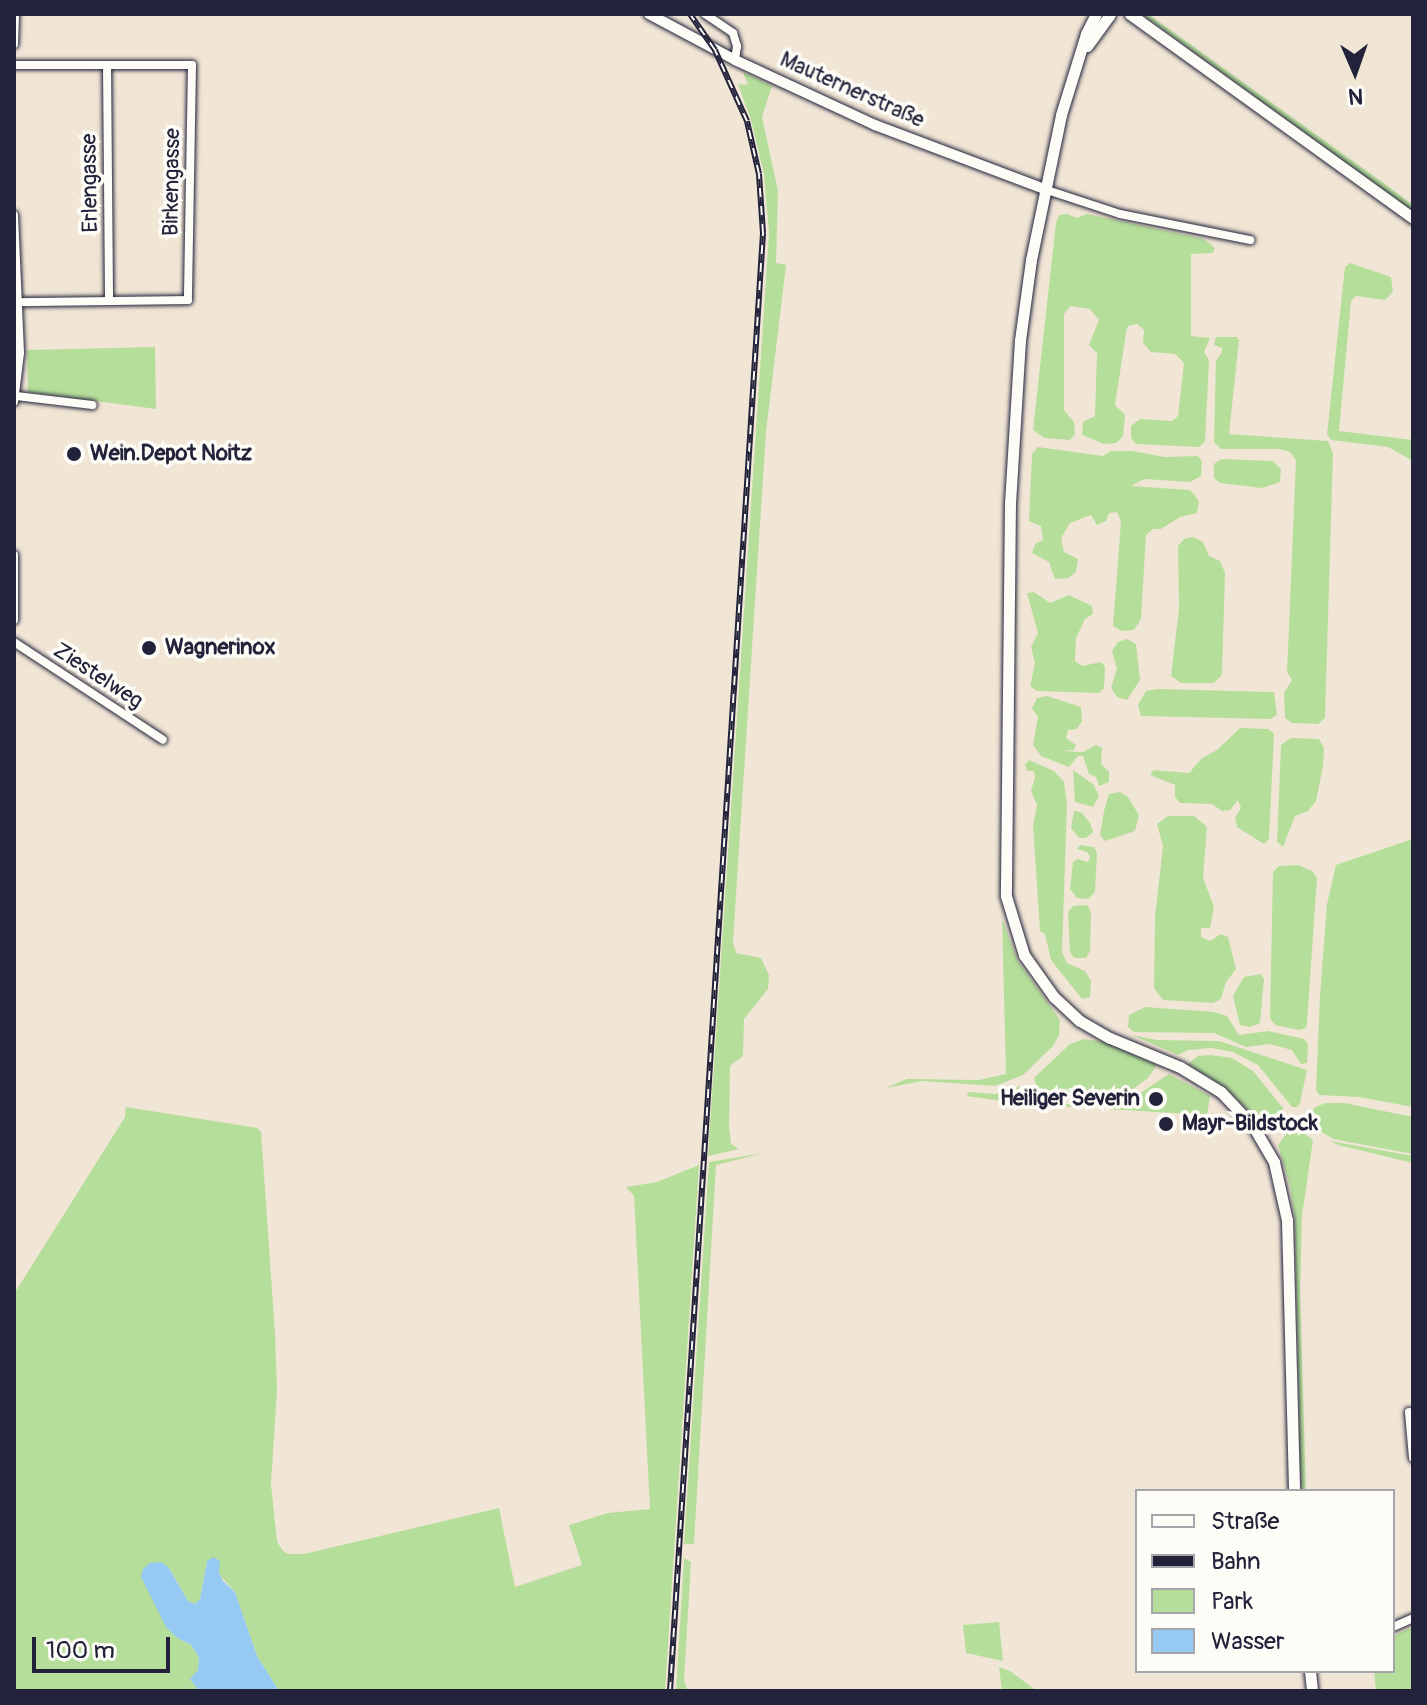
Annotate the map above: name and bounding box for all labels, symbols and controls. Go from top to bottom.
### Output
north arrow [1315,32,1395,112]
street label: Mauternerstraße [776,46,928,134]
text: N [1348,82,1364,110]
street label: Birkengasse [158,128,186,236]
street label: Erlengasse [76,133,104,233]
place label: Wein.Depot Noitz [90,441,252,467]
marker: Wein.Depot Noitz [65,445,83,463]
place label: Wagnerinox [165,635,275,661]
street label: Ziestelweg [48,637,148,715]
marker: Wagnerinox [140,639,158,657]
place label: Heiliger Severin [1000,1086,1140,1112]
marker: Heiliger Severin [1147,1090,1165,1108]
place label: Mayr-Bildstock [1182,1111,1318,1137]
marker: Mayr-Bildstock [1157,1115,1175,1133]
legend [1135,1489,1395,1673]
text: Straße [1211,1507,1279,1536]
text: Bahn [1211,1547,1261,1576]
text: Park [1211,1587,1253,1616]
scale bar [36,1621,174,1671]
text: Wasser [1211,1627,1285,1656]
text: 100 m [46,1636,115,1665]

